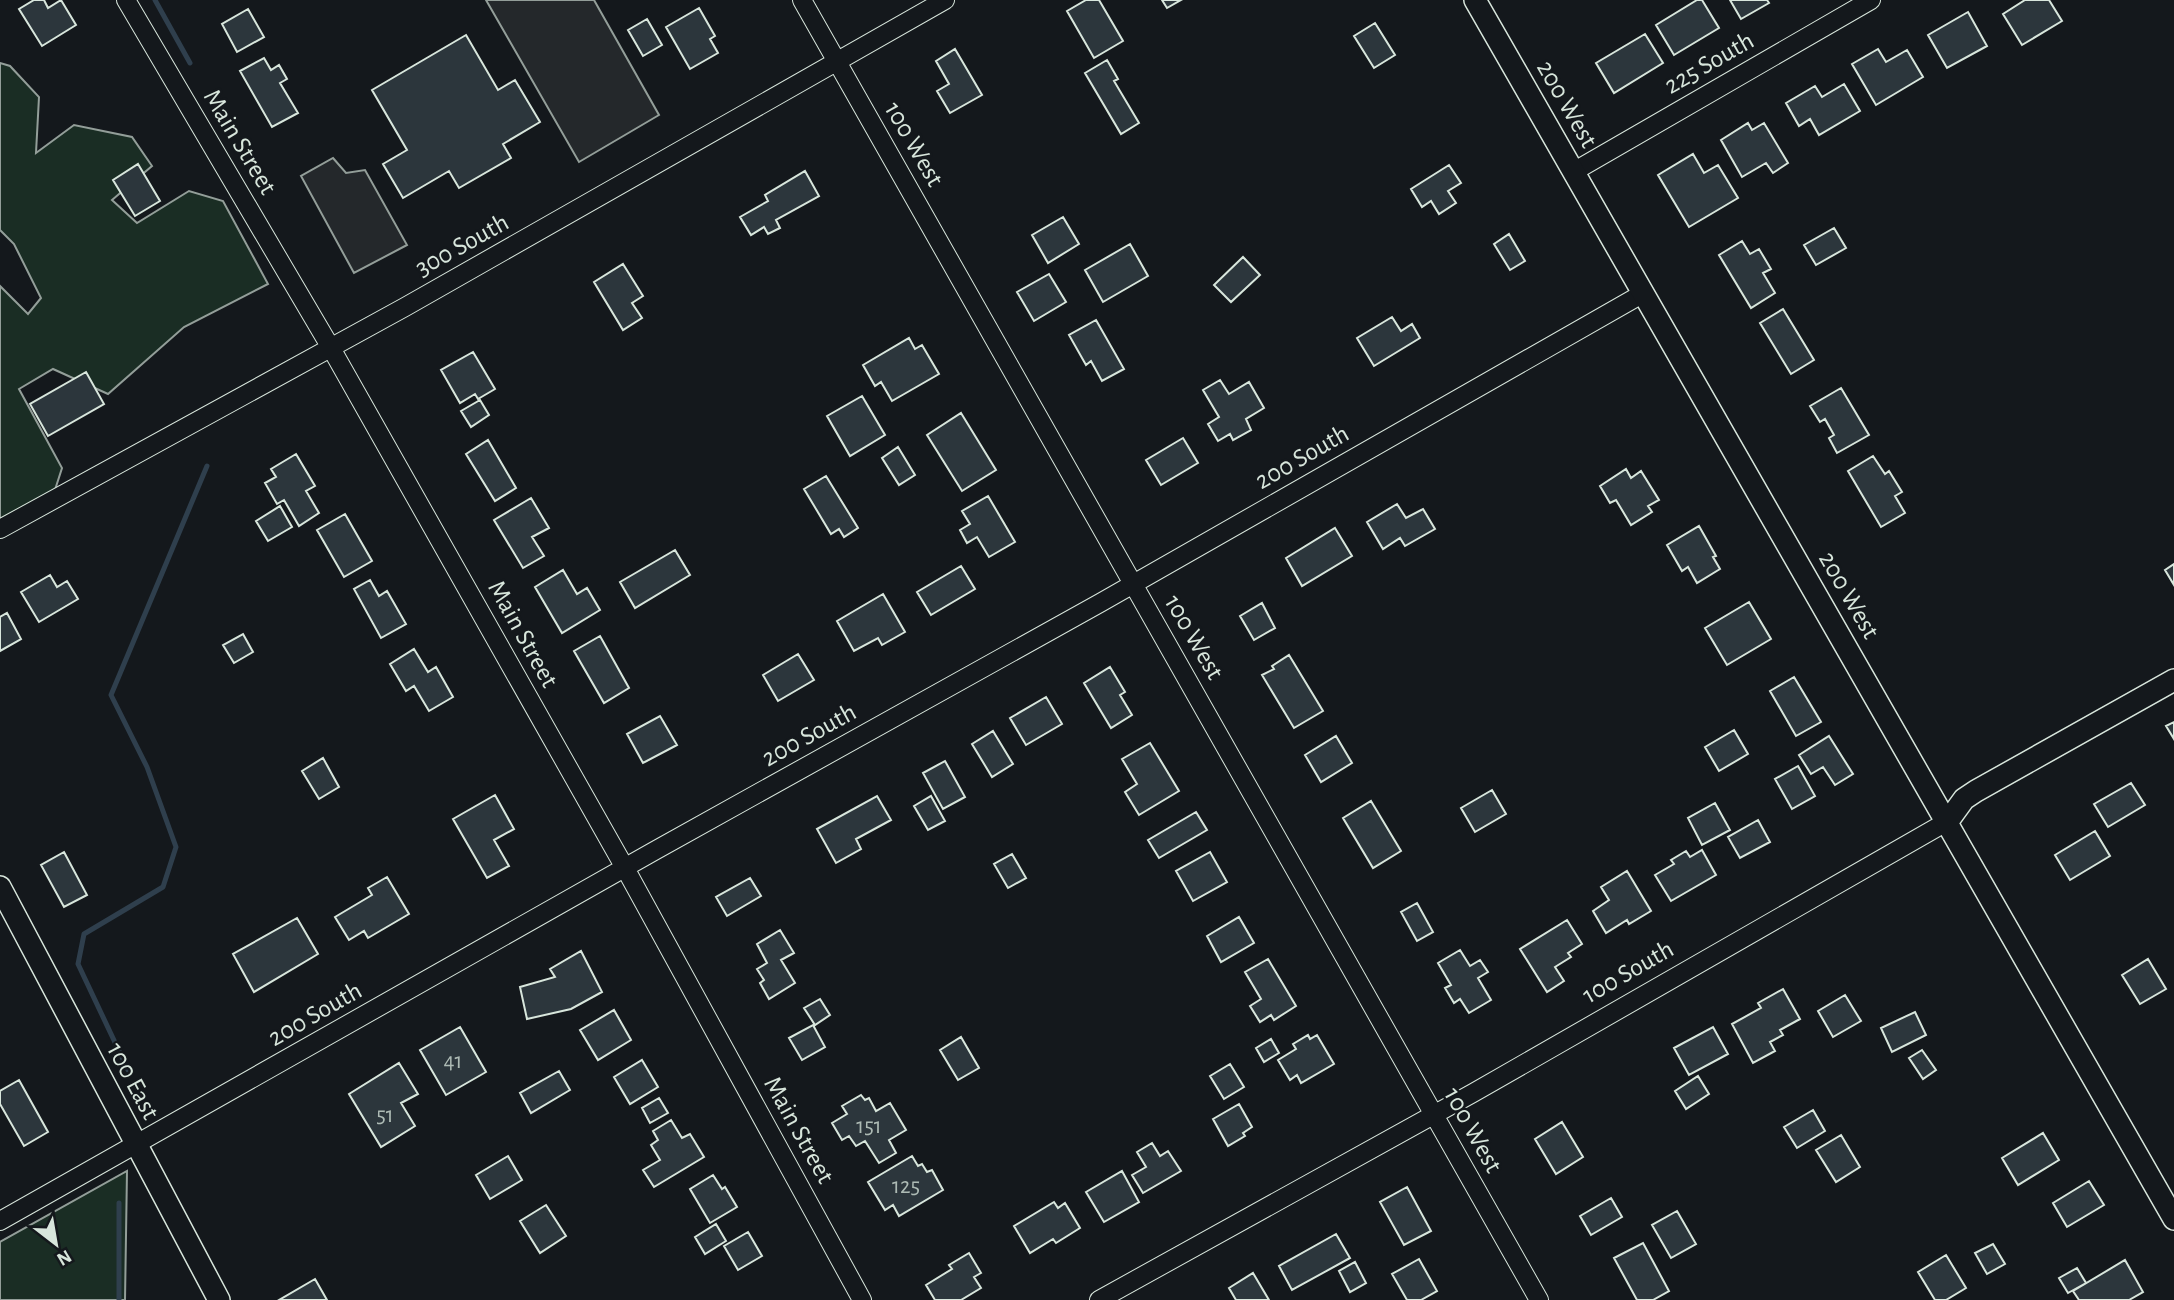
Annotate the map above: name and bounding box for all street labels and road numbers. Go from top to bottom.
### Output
street label: 225 South [1660,27,1758,99]
street label: 200 West [1532,56,1602,152]
street label: Main Street [199,85,281,199]
street label: 100 West [880,97,948,191]
street label: 300 South [411,209,513,281]
street label: 200 South [1251,420,1353,494]
street label: 200 West [1814,547,1884,643]
street label: Main Street [483,576,563,692]
street label: 100 West [1160,590,1228,684]
street label: 200 South [758,699,860,771]
street label: 100 South [1578,936,1678,1008]
street label: 200 South [264,977,366,1051]
street label: 100 East [102,1038,164,1124]
street label: Main Street [759,1072,839,1188]
street label: 100 West [1439,1083,1507,1177]

